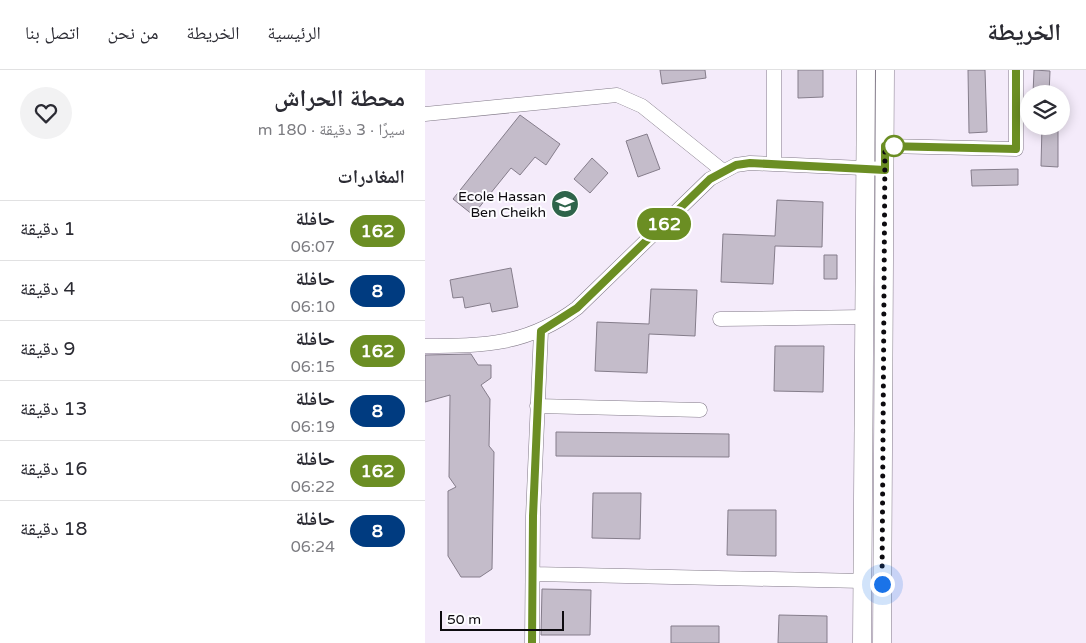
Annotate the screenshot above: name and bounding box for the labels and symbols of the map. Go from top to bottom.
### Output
unlabelled marker [883,135,905,157]
place label: Ecole Hassan Ben Cheikh [458,188,546,221]
school or university icon: Ecole Hassan Ben Cheikh [550,189,580,219]
line badge: 162 [635,208,693,240]
your location [870,572,895,597]
scale bar [440,608,564,631]

